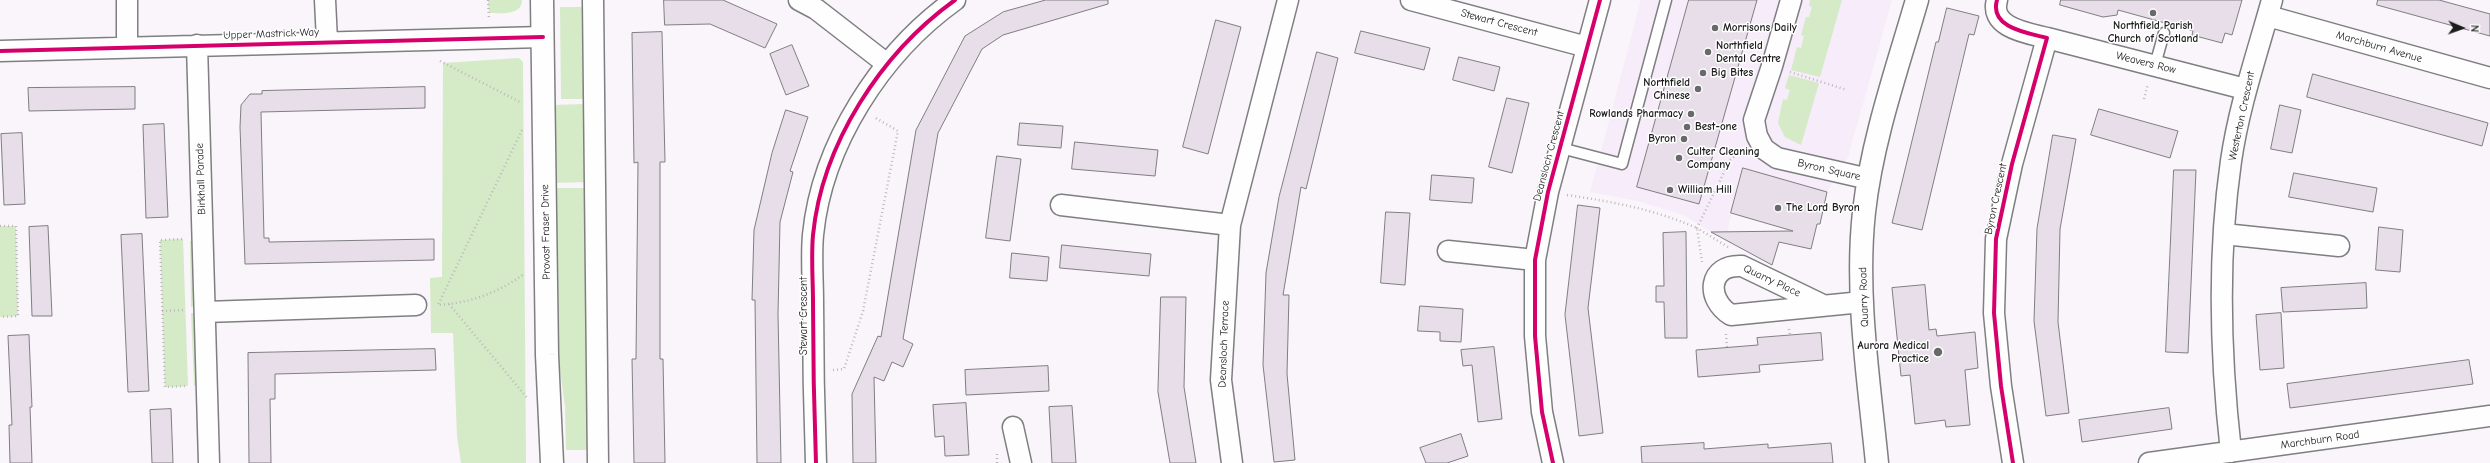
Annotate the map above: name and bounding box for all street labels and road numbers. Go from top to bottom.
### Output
street label: Stewart Crescent [1459,6,1539,40]
street label: Upper Mastrick Way [223,26,319,42]
street label: Marchburn Avenue [2334,28,2424,66]
street label: Weavers Row [2115,49,2177,77]
street label: Westerton Crescent [2226,70,2258,162]
street label: Deansloch Crescent [1531,109,1567,203]
street label: Birkhall Parade [193,143,209,215]
street label: Byron Square [1796,156,1862,184]
street label: Byron Crescent [1982,162,2010,236]
street label: Provost Fraser Drive [539,184,553,280]
street label: Quarry Place [1741,262,1803,300]
street label: Quarry Road [1856,267,1872,327]
street label: Stewart Crescent [797,277,811,355]
street label: Deansloch Terrace [1216,300,1232,388]
street label: Marchburn Road [2280,428,2360,452]

